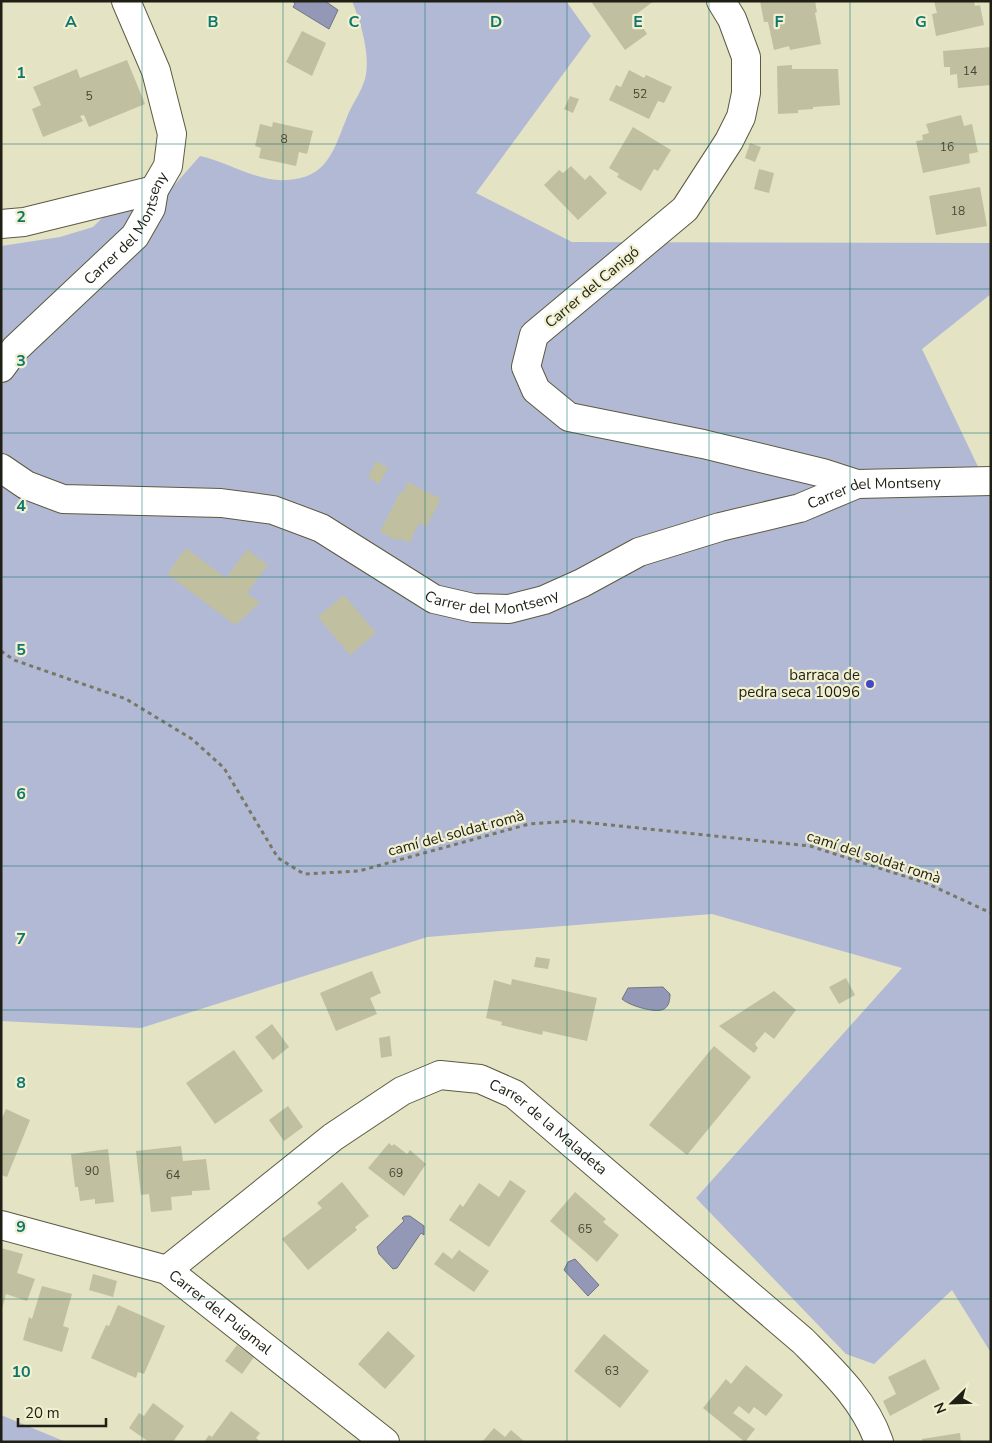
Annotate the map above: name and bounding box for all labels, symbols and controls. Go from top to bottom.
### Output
text: A [65,11,77,33]
text: B [207,11,219,33]
text: C [349,11,360,33]
text: D [490,11,502,33]
text: E [633,11,643,33]
text: F [775,11,784,33]
text: G [915,11,927,33]
text: 1 [16,62,26,84]
house number: 14 [963,63,977,79]
house number: 52 [633,86,647,102]
house number: 5 [85,88,93,104]
house number: 8 [280,131,288,147]
house number: 16 [940,139,954,155]
street label: Carrer del Montseny [79,168,173,289]
house number: 18 [951,203,965,219]
text: 2 [16,206,26,228]
street label: Carrer del Canigó [541,242,643,332]
text: 3 [16,350,26,372]
street label: Carrer del Montseny [804,472,941,514]
text: 4 [16,495,26,517]
street label: Carrer del Montseny [421,584,562,619]
text: 5 [16,639,26,661]
place label: barraca de pedra seca 10096 [739,665,860,702]
marker: barraca de pedra seca 10096 [864,678,876,690]
text: 6 [16,783,26,805]
street label: camí del soldat romà [386,805,526,861]
street label: camí del soldat romà [804,826,944,888]
text: 7 [16,928,26,950]
text: 8 [16,1072,26,1094]
street label: Carrer de la Maladeta [486,1074,611,1179]
house number: 90 [85,1163,99,1179]
house number: 69 [389,1165,403,1181]
house number: 64 [166,1167,180,1183]
text: 9 [16,1216,26,1238]
house number: 65 [578,1221,592,1237]
street label: Carrer del Puigmal [165,1265,277,1359]
text: 10 [11,1361,31,1383]
house number: 63 [605,1363,619,1379]
north arrow [927,1378,977,1428]
scale bar [18,1396,105,1428]
text: N [930,1399,951,1416]
text: 20 m [25,1403,60,1423]

